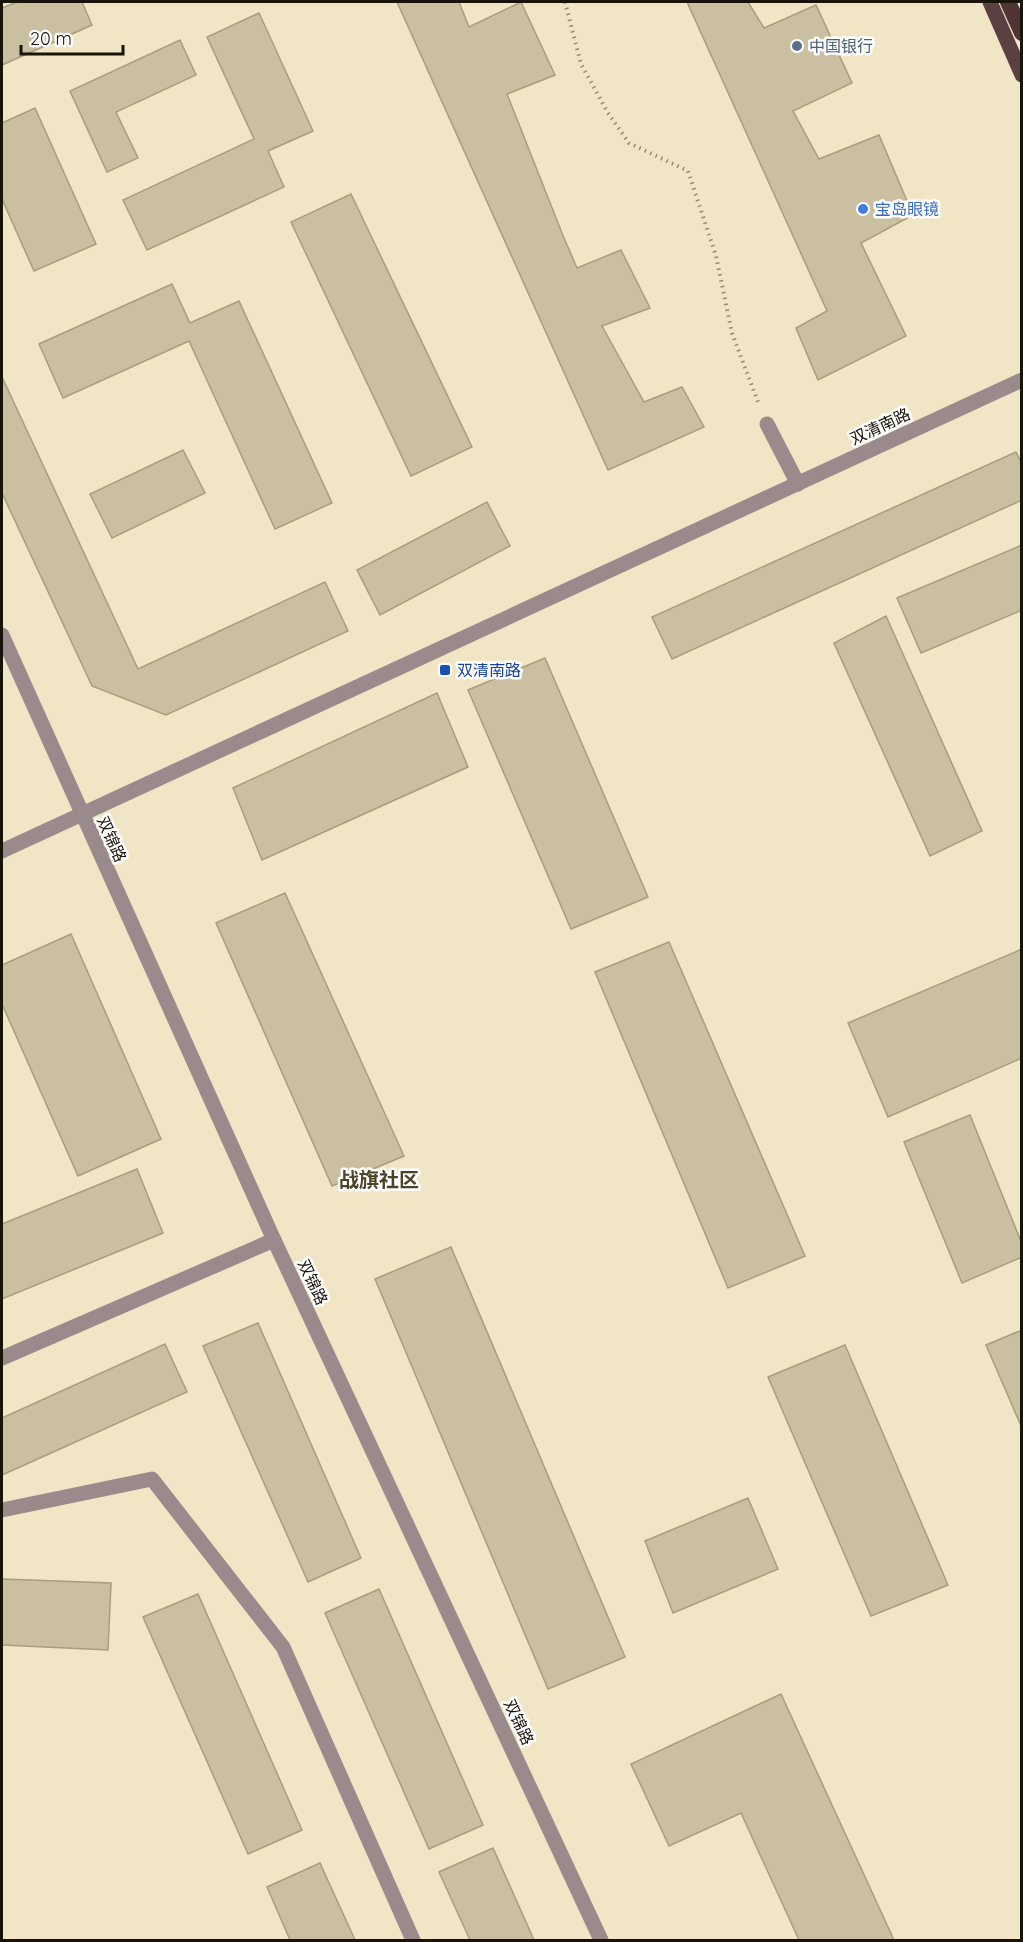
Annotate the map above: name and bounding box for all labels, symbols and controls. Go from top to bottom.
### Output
scale bar [21,18,123,56]
text: 20 m [30,27,72,50]
place label: 中国银行 [809,36,873,56]
marker: 中国银行 [790,39,804,53]
place label: 宝岛眼镜 [875,199,939,219]
marker: 宝岛眼镜 [856,202,870,216]
street label: 双清南路 [847,403,913,449]
place label: 双清南路 [457,660,521,680]
marker: 双清南路 [438,663,452,677]
street label: 双锦路 [93,813,131,865]
district label: 战旗社区 [339,1167,419,1192]
street label: 双锦路 [294,1256,332,1308]
street label: 双锦路 [500,1696,538,1748]

